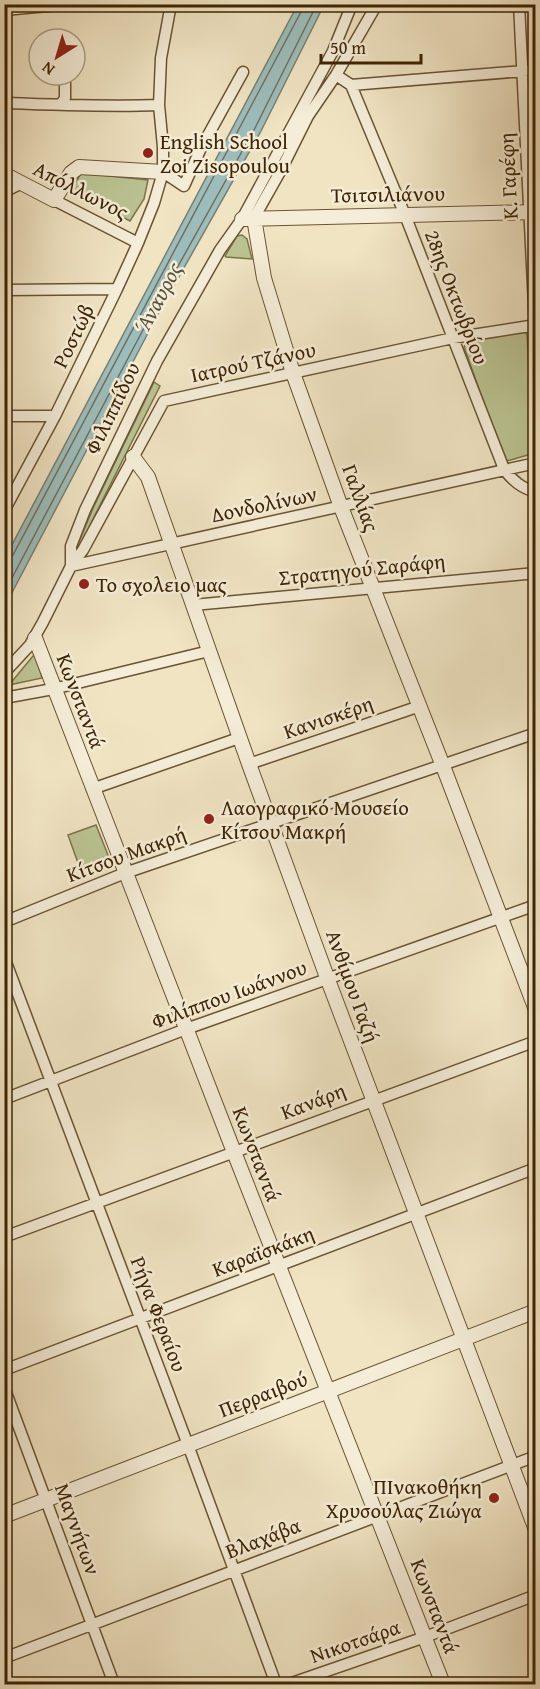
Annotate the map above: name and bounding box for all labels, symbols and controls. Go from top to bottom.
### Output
north arrow [27,27,87,87]
scale bar [321,27,422,65]
text: 50 m [330,34,366,61]
text: N [36,56,59,82]
place label: English School Zoi Zisopoulou [160,126,290,181]
street label: Κ. Γαρέφη [490,132,526,220]
marker: English School Zoi Zisopoulou [141,146,155,160]
street label: Απόλλωνος [28,153,134,227]
street label: Τσιτσιλιάνου [331,178,445,210]
street label: 28ης Οκτωβρίου [417,225,497,369]
water label: Άναυρος [126,255,190,338]
street label: Ροστώβ [44,299,102,373]
street label: Ιατρού Τζάνου [187,334,319,390]
street label: Φιλιππίδου [76,357,148,459]
street label: Γαλλίας [335,460,388,536]
street label: Δονδολίνων [208,478,320,530]
street label: Στρατηγού Σαράφη [277,545,447,593]
place label: Το σχολειο μας [96,569,227,600]
marker: Το σχολειο μας [77,577,91,591]
street label: Κωνσταντά [49,649,113,753]
street label: Κανισκέρη [279,687,377,747]
place label: Λαογραφικό Μουσείο Κίτσου Μακρή [221,792,409,847]
marker: Λαογραφικό Μουσείο Κίτσου Μακρή [202,812,216,826]
street label: Κίτσου Μακρή [62,818,190,890]
street label: Ανθίμου Γαζή [318,925,388,1047]
street label: Φιλίππου Ιωάννου [147,951,311,1037]
street label: Κανάρη [276,1074,350,1128]
street label: Κωνσταντά [225,1102,289,1206]
street label: Καραϊσκάκη [208,1217,318,1285]
street label: Ρήγα Φεραίου [123,1252,195,1376]
street label: Περραιβού [214,1363,312,1425]
place label: ΠΙνακοθήκη Χρυσούλας Ζιώγα [326,1471,482,1526]
street label: Μαγνήτων [47,1479,109,1579]
marker: ΠΙνακοθήκη Χρυσούλας Ζιώγα [487,1491,501,1505]
street label: Βλαχάβα [221,1509,305,1567]
street label: Κωνσταντά [403,1554,467,1658]
street label: Νικοτσάρα [306,1611,404,1671]

